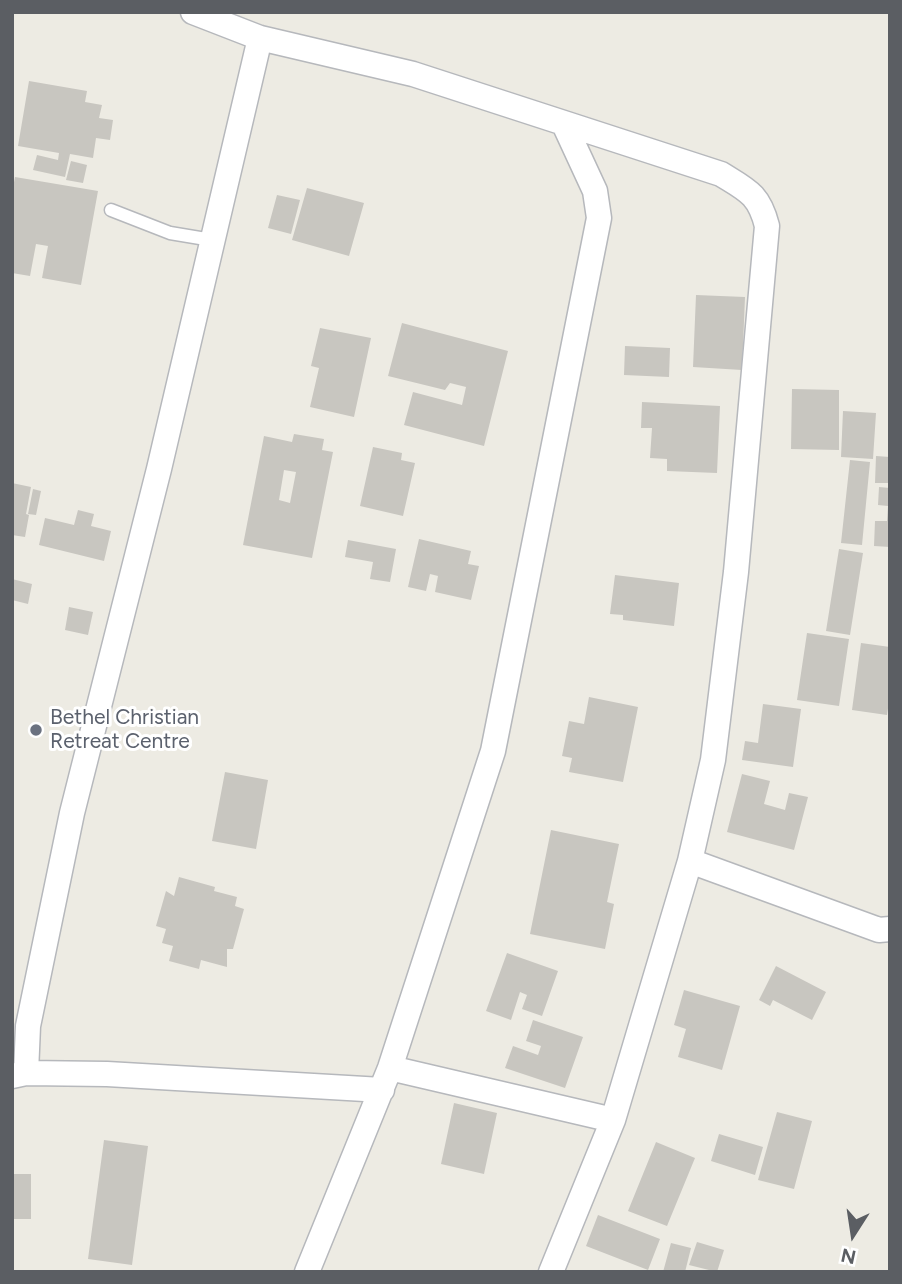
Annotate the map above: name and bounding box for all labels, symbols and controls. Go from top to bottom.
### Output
place label: Bethel Christian Retreat Centre [50,705,199,755]
marker: Bethel Christian Retreat Centre [28,722,44,738]
north arrow [818,1200,888,1270]
text: N [839,1243,858,1269]

